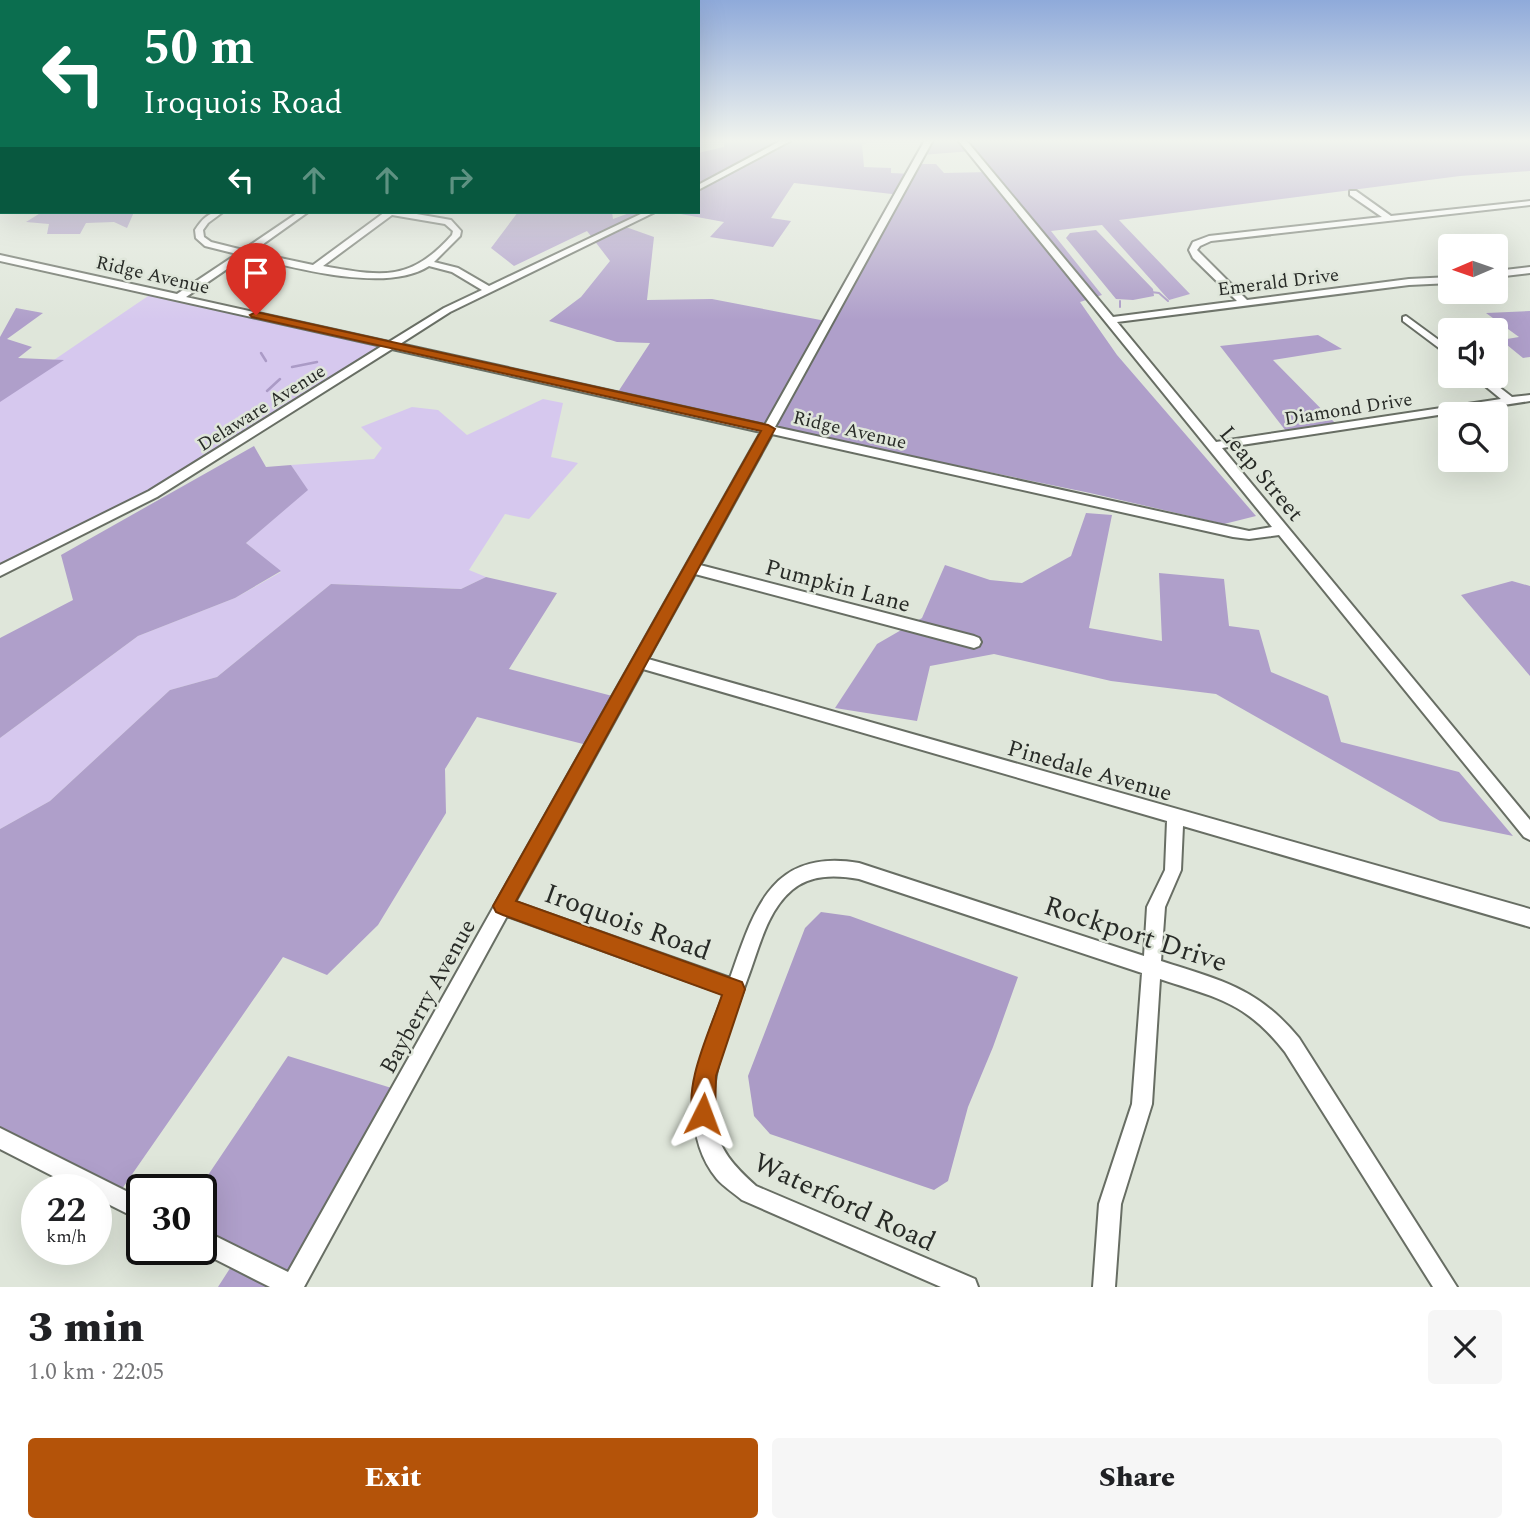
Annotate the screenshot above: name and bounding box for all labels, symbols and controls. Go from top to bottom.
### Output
text: 50 m [143,11,254,86]
icon: left [28,28,119,119]
text: Iroquois Road [143,79,343,128]
icon: left [222,161,260,199]
icon: ahead [295,161,333,199]
icon: ahead [368,161,406,199]
icon: right [441,161,479,199]
north arrow [1438,234,1508,304]
map controls [1438,234,1508,472]
pin [226,243,286,315]
street label: Ridge Avenue [93,248,212,303]
icon: arrive [237,254,275,292]
street label: Emerald Drive [1216,261,1341,304]
button: sound [1438,318,1508,388]
street label: Delaware Avenue [192,357,332,459]
street label: Diamond Drive [1282,385,1414,434]
button: search [1438,402,1508,472]
street label: Ridge Avenue [790,403,909,458]
street label: Leap Street [1210,418,1312,530]
street label: Pumpkin Lane [761,550,914,623]
street label: Pinedale Avenue [1003,731,1176,812]
street label: Iroquois Road [538,872,717,972]
street label: Rockport Drive [1038,885,1233,984]
street label: Bayberry Avenue [371,913,485,1081]
position arrow [666,1077,740,1151]
street label: Waterford Road [746,1141,943,1263]
speed limit sign: 30 [126,1174,217,1265]
text: 22 [47,1184,86,1237]
text: km/h [46,1223,87,1250]
text: 3 min [28,1297,144,1360]
button: close [1428,1310,1502,1384]
text: 1.0 km · 22:05 [28,1355,164,1390]
button: Exit [28,1438,758,1518]
button: Share [772,1438,1502,1518]

